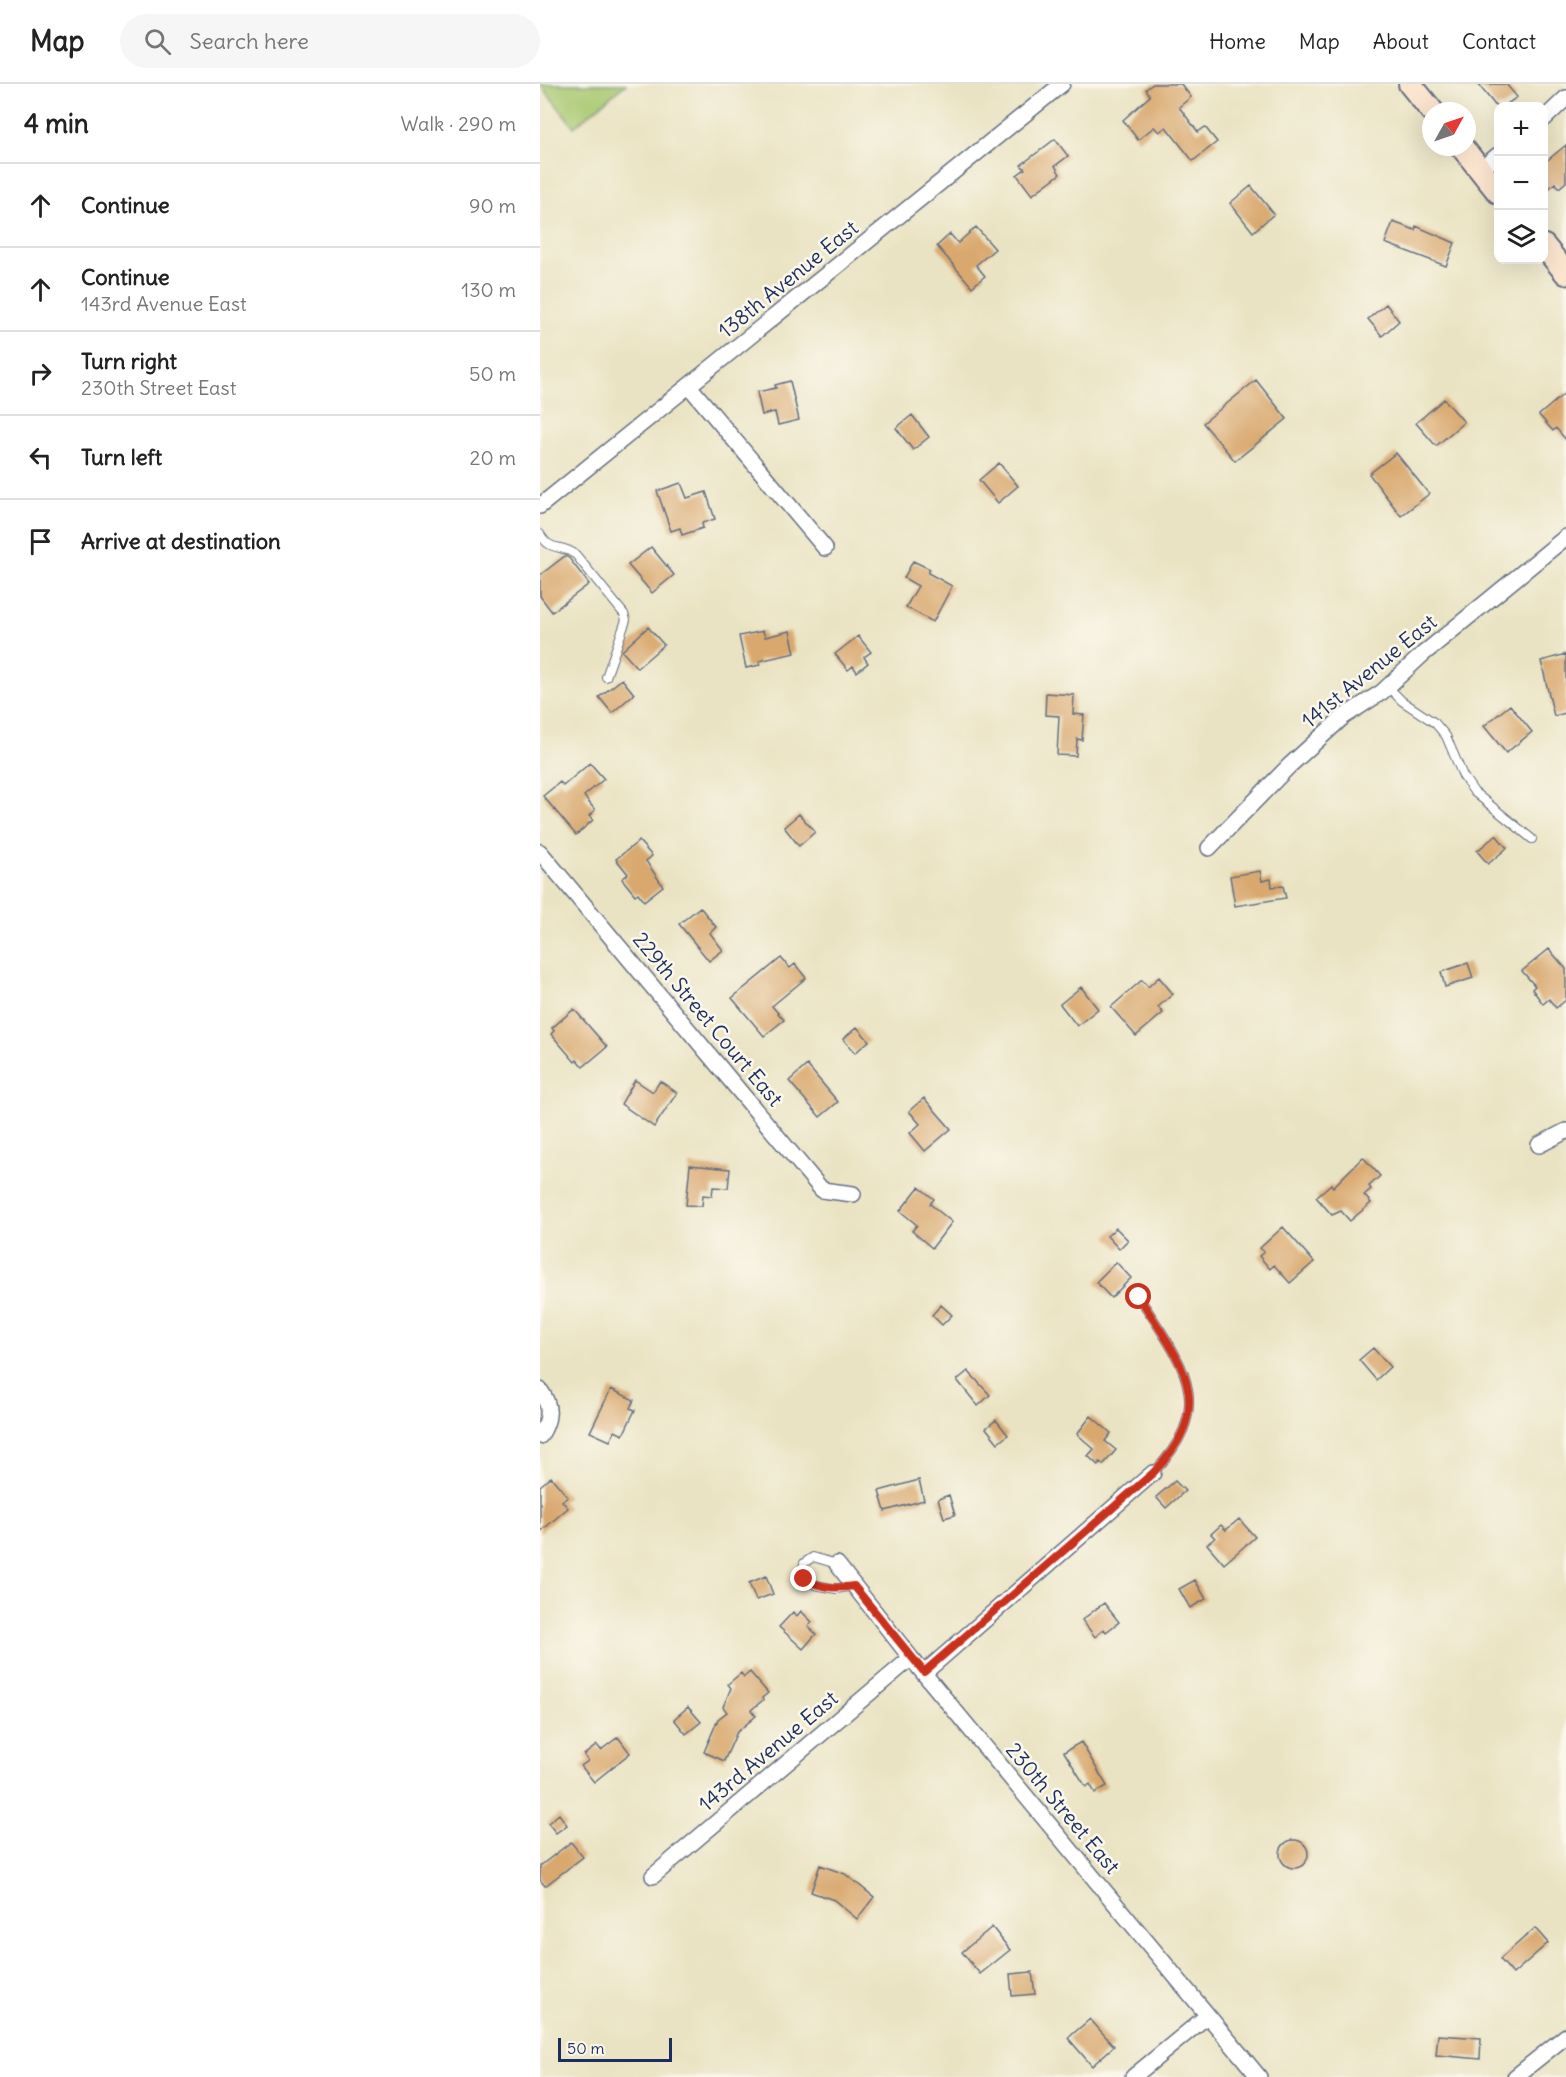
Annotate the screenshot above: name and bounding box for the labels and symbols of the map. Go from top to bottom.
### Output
north arrow [1422,102,1476,156]
street label: 138th Avenue East [712,214,864,344]
street label: 141st Avenue East [1296,608,1442,734]
street label: 229th Street Court East [627,926,789,1112]
route start [1125,1283,1151,1309]
route end [790,1565,816,1591]
street label: 143rd Avenue East [693,1685,843,1817]
street label: 230th Street East [1000,1737,1126,1879]
scale bar [558,2035,672,2062]

